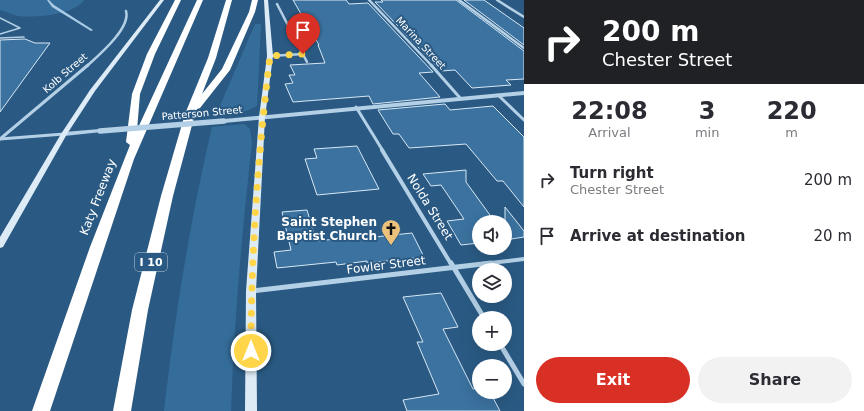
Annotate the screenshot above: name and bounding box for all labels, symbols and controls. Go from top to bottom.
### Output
pin [286,13,320,54]
street label: Marina Street [394,14,448,72]
text: 200 m [602,15,699,48]
icon: right [536,16,588,68]
icon: arrive [292,19,314,41]
text: Chester Street [602,49,732,70]
street label: Kolb Street [41,51,89,95]
text: 22:08 [571,97,648,125]
text: 3 [699,97,715,125]
text: 220 [767,97,817,125]
street label: Patterson Street [161,104,243,122]
text: Arrival [588,125,631,140]
text: min [695,125,719,140]
text: m [785,125,798,140]
street label: Katy Freeway [77,157,119,237]
text: Turn right [570,164,654,182]
icon: right [536,169,558,191]
text: 200 m [804,171,852,189]
street label: Nolda Street [404,172,456,243]
text: Chester Street [570,182,664,197]
place label: Saint Stephen Baptist Church [277,215,377,243]
map controls [472,215,512,399]
button: sound [472,215,512,255]
church icon: Saint Stephen Baptist Church [380,218,402,246]
icon: arrive [536,225,558,247]
text: Arrive at destination [570,227,745,245]
text: 20 m [814,227,852,245]
road number: I 10 [135,253,167,271]
street label: Fowler Street [346,253,427,277]
button: layers [472,263,512,303]
button: + [472,311,512,351]
position arrow [230,330,272,372]
button: Exit [536,357,690,403]
button: Share [698,357,852,403]
button: − [472,359,512,399]

